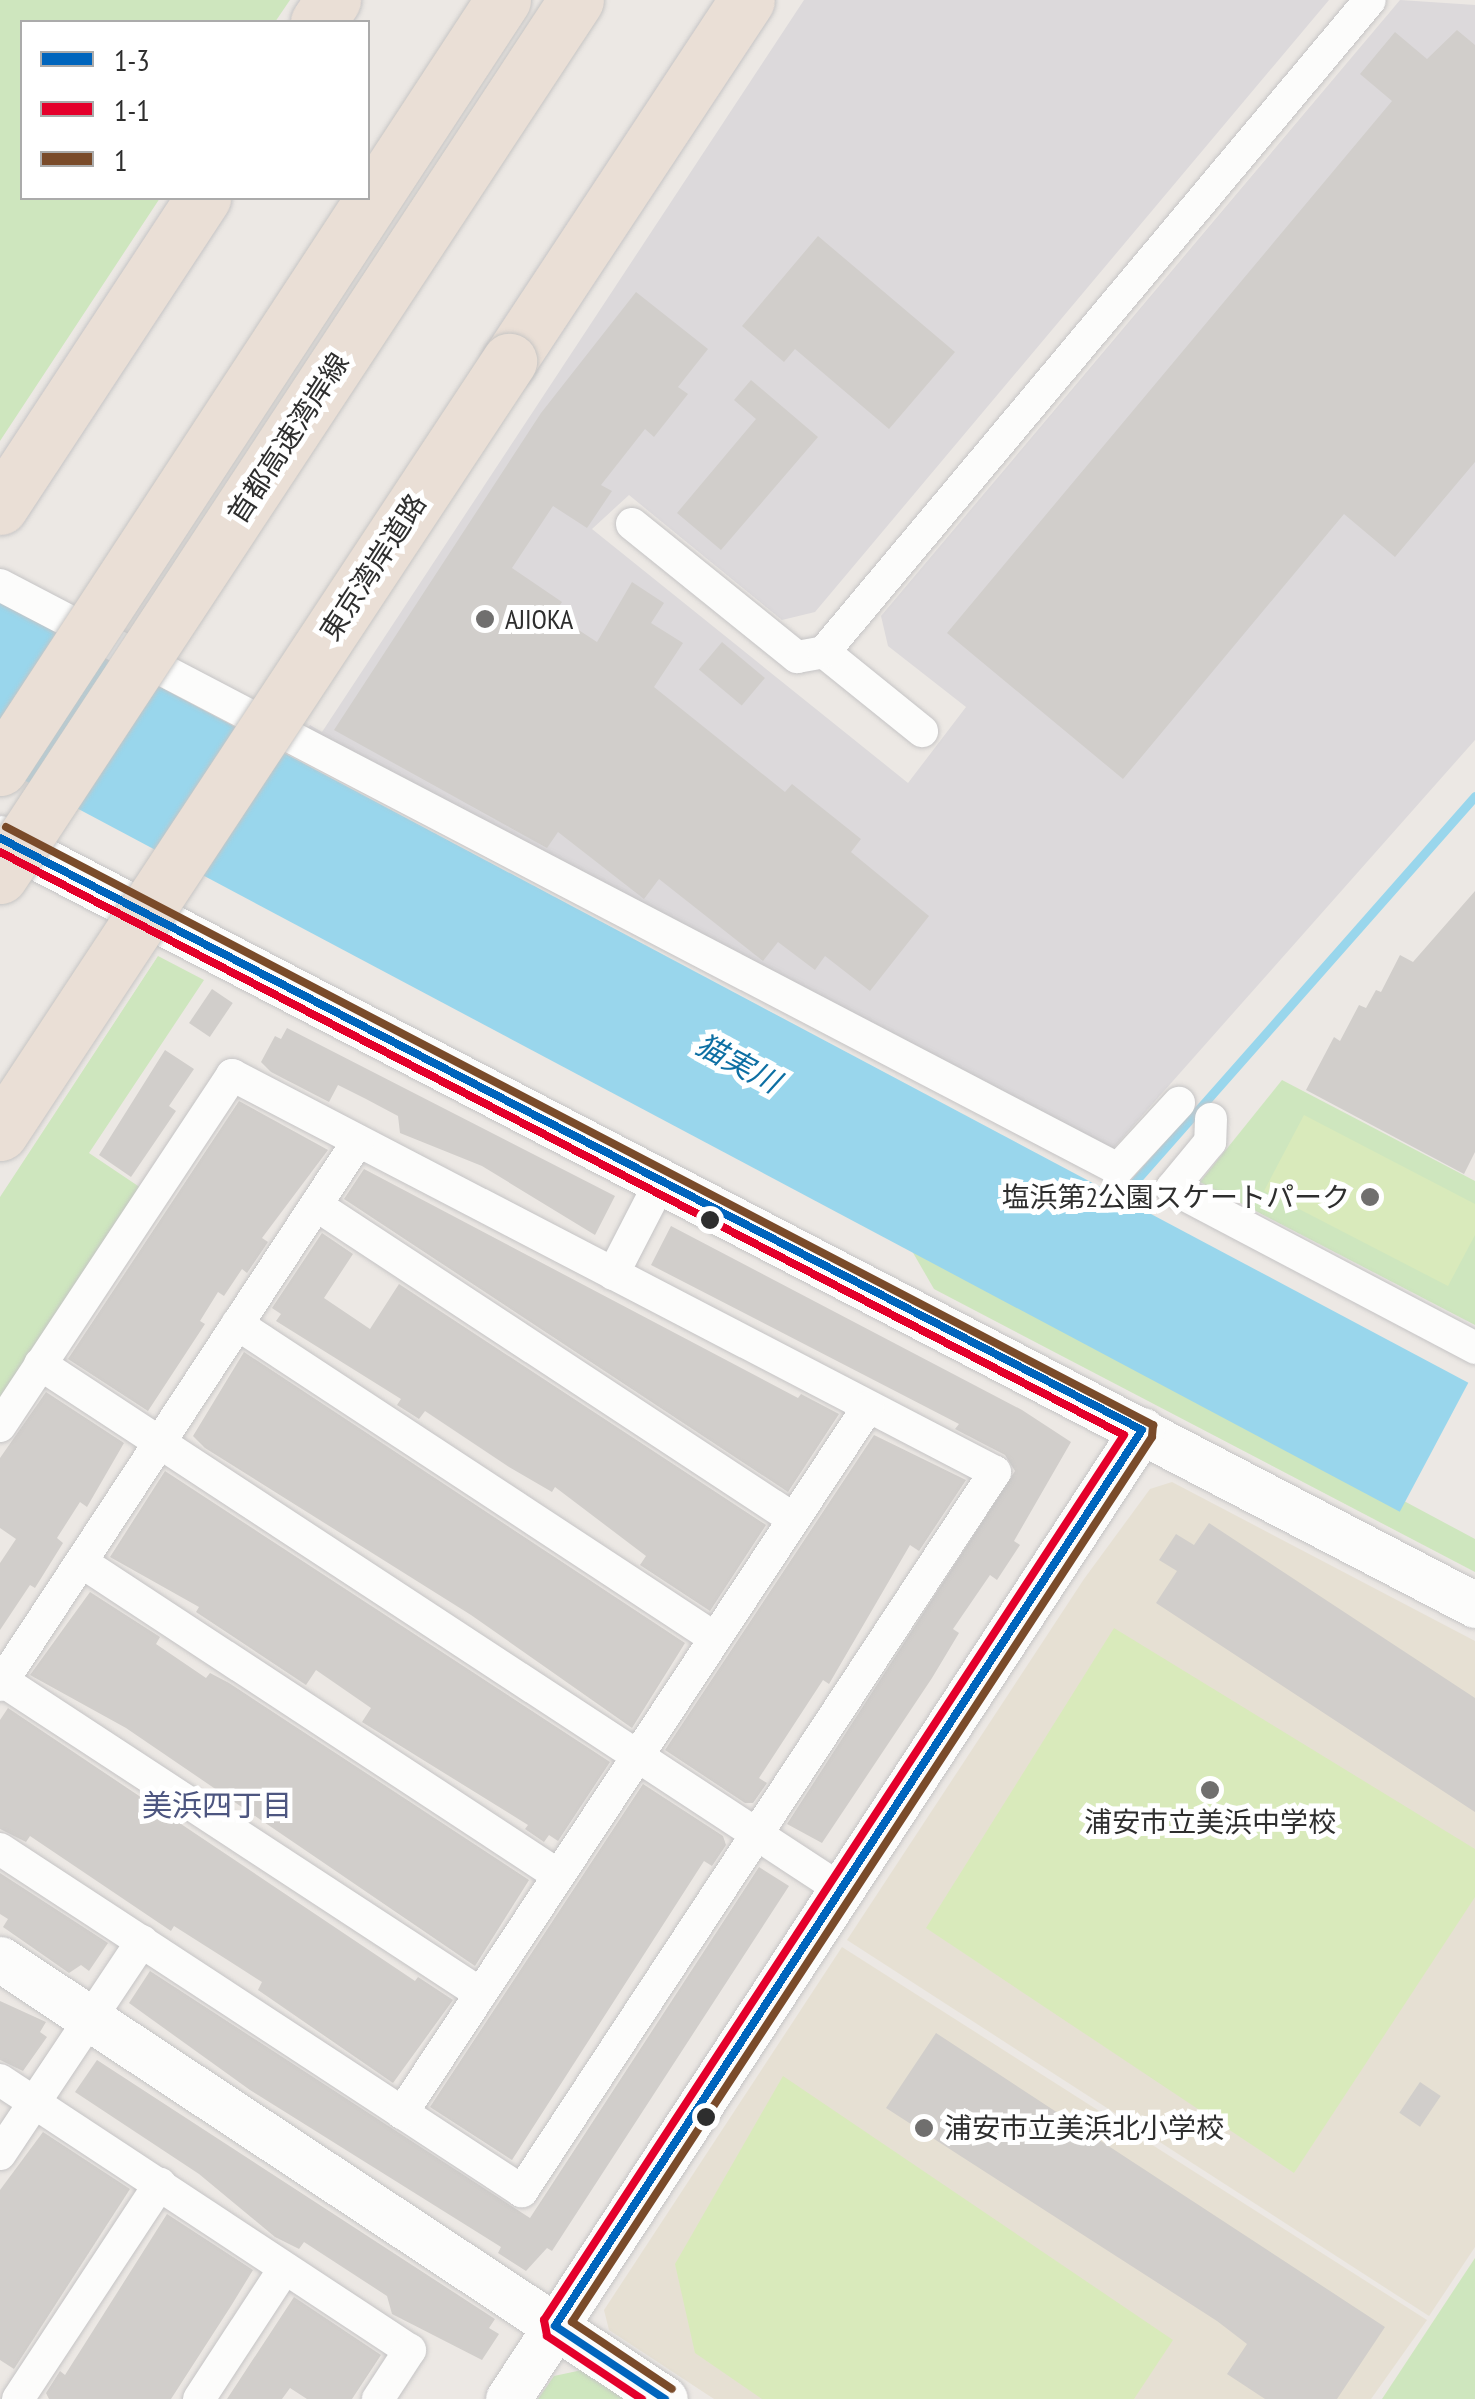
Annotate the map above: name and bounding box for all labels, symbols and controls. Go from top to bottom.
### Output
legend [20,20,370,200]
text: 1-3 [114,40,150,79]
text: 1-1 [114,90,150,129]
text: 1 [114,140,128,179]
street label: 首都高速湾岸線 [221,347,355,529]
street label: 東京湾岸道路 [313,487,433,647]
place label: AJIOKA [505,602,573,636]
marker: AJIOKA [474,608,496,630]
water label: 猫実川 [690,1026,786,1100]
place label: 塩浜第2公園スケートパーク [1001,1180,1350,1214]
marker: 塩浜第2公園スケートパーク [1359,1186,1381,1208]
unlabelled marker [700,1210,720,1230]
marker: 浦安市立美浜中学校 [1199,1779,1221,1801]
district label: 美浜四丁目 [142,1787,292,1823]
place label: 浦安市立美浜中学校 [1084,1805,1336,1839]
unlabelled marker [696,2107,716,2127]
place label: 浦安市立美浜北小学校 [944,2111,1224,2145]
marker: 浦安市立美浜北小学校 [913,2117,935,2139]

